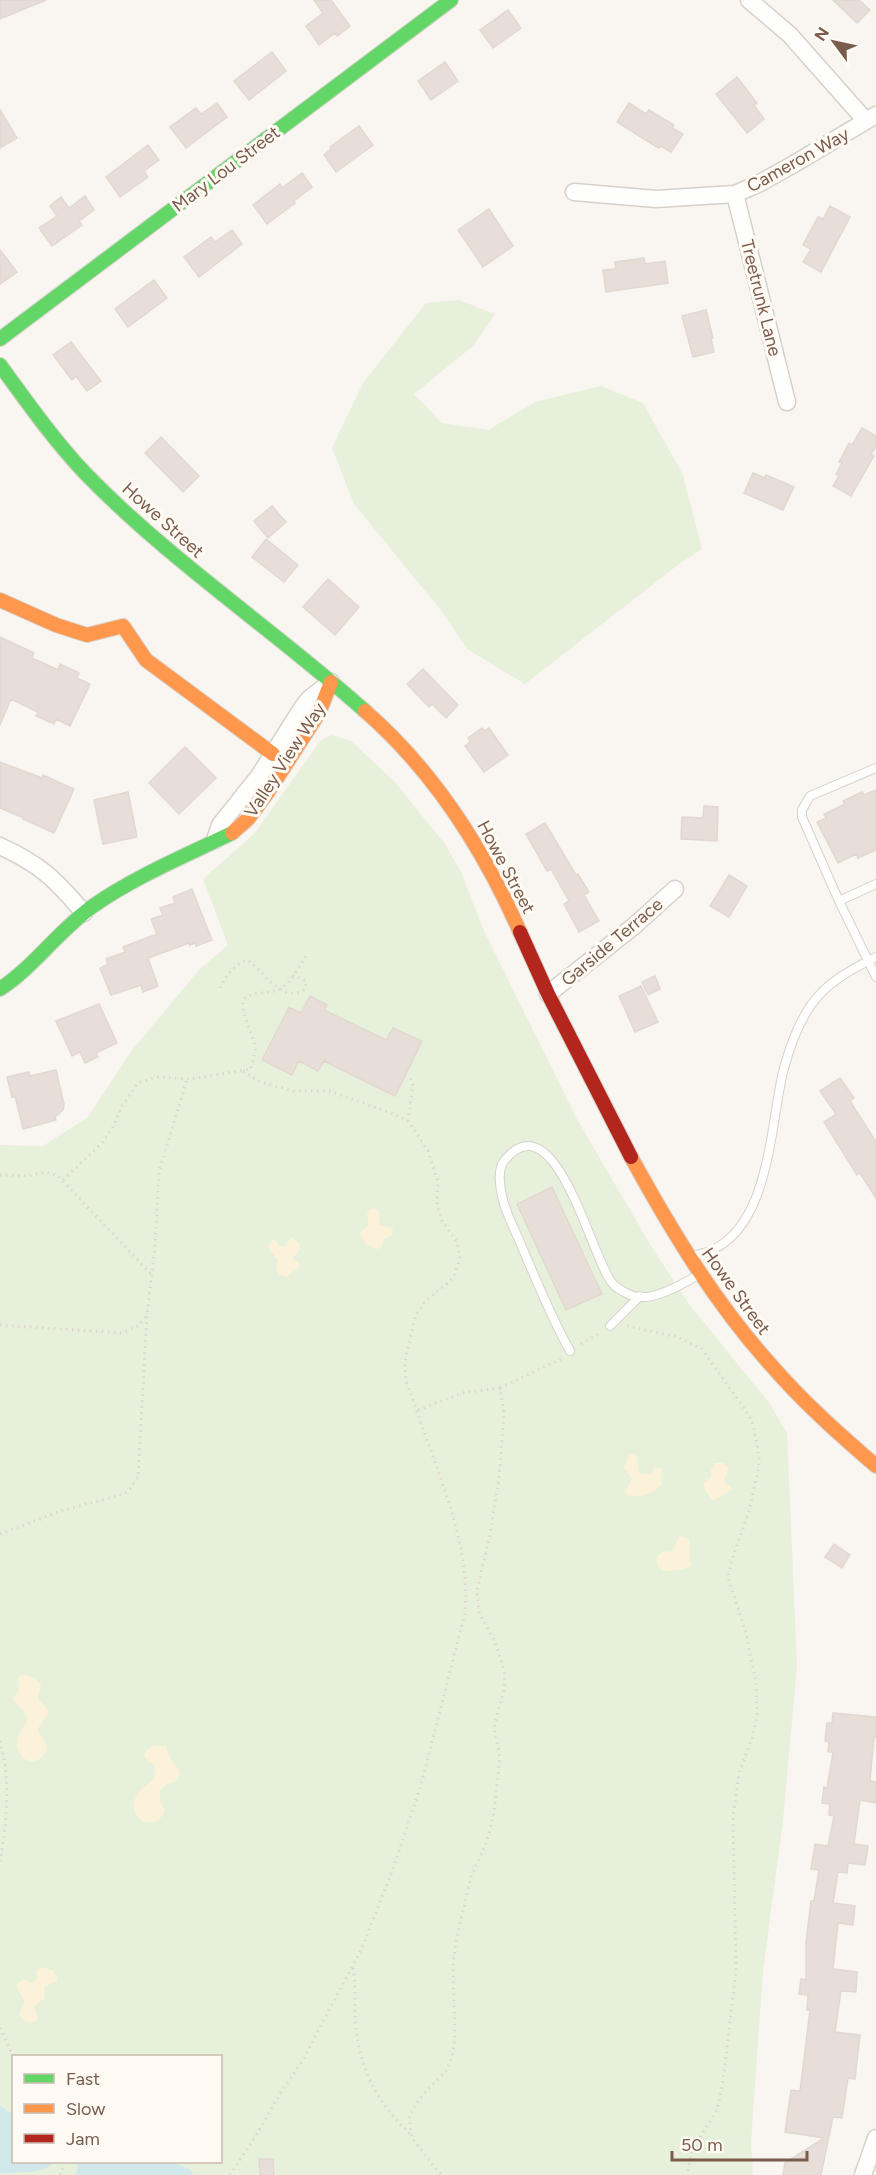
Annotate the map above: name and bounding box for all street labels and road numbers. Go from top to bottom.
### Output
street label: Mary Lou Street [168,121,284,217]
street label: Cameron Way [743,123,853,197]
street label: Treetrunk Lane [736,237,786,359]
street label: Howe Street [118,478,209,563]
street label: Valley View Way [240,698,331,821]
street label: Howe Street [472,817,540,917]
street label: Garside Terrace [557,893,667,991]
street label: Howe Street [697,1243,775,1339]

